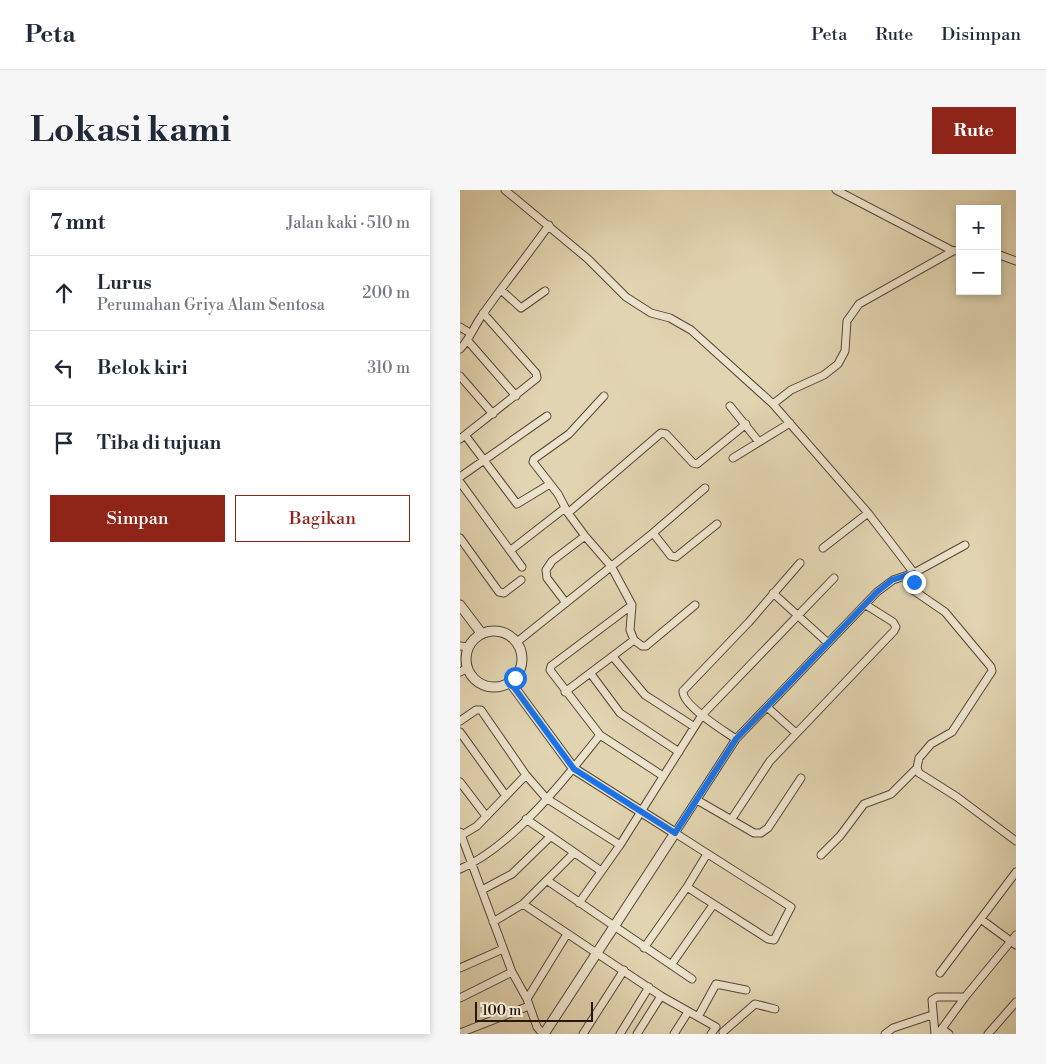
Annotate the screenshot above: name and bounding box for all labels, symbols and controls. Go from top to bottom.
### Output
text: Peta [25,20,75,50]
text: Peta [811,23,847,46]
text: Rute [875,23,913,46]
text: Disimpan [941,23,1021,46]
button: Rute [932,107,1016,154]
text: Lokasi kami [30,109,231,152]
map controls [956,205,1001,295]
button: + [956,205,1001,250]
text: 7 mnt [50,210,105,236]
text: Jalan kaki · 510 m [286,213,410,233]
button: − [956,250,1001,295]
text: Lurus [97,271,152,295]
icon: ahead [50,279,78,307]
text: 200 m [362,283,410,303]
text: Perumahan Griya Alam Sentosa [97,295,325,315]
icon: left [50,354,78,382]
text: Belok kiri [97,356,187,380]
text: 310 m [367,358,410,378]
icon: arrive [50,429,78,457]
text: Tiba di tujuan [97,431,221,455]
button: Simpan [50,495,225,542]
button: Bagikan [235,495,410,542]
route end [903,571,926,594]
route start [504,667,527,690]
scale bar [475,999,592,1022]
text: 100 m [482,1002,521,1020]

